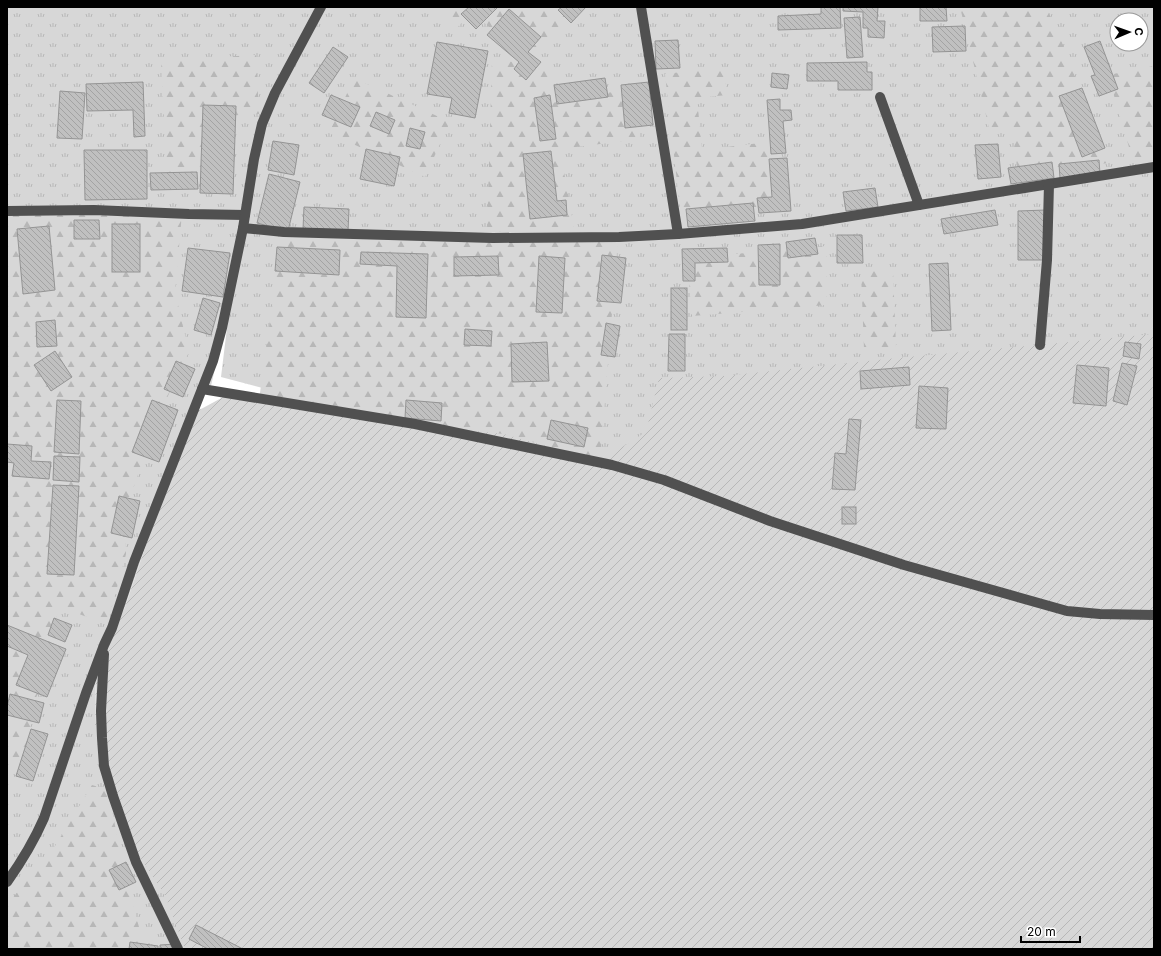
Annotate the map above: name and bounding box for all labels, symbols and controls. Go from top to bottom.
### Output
north arrow [1109,12,1149,52]
text: С [1132,27,1146,36]
scale bar [1021,918,1080,944]
text: 20 m [1027,924,1056,939]

